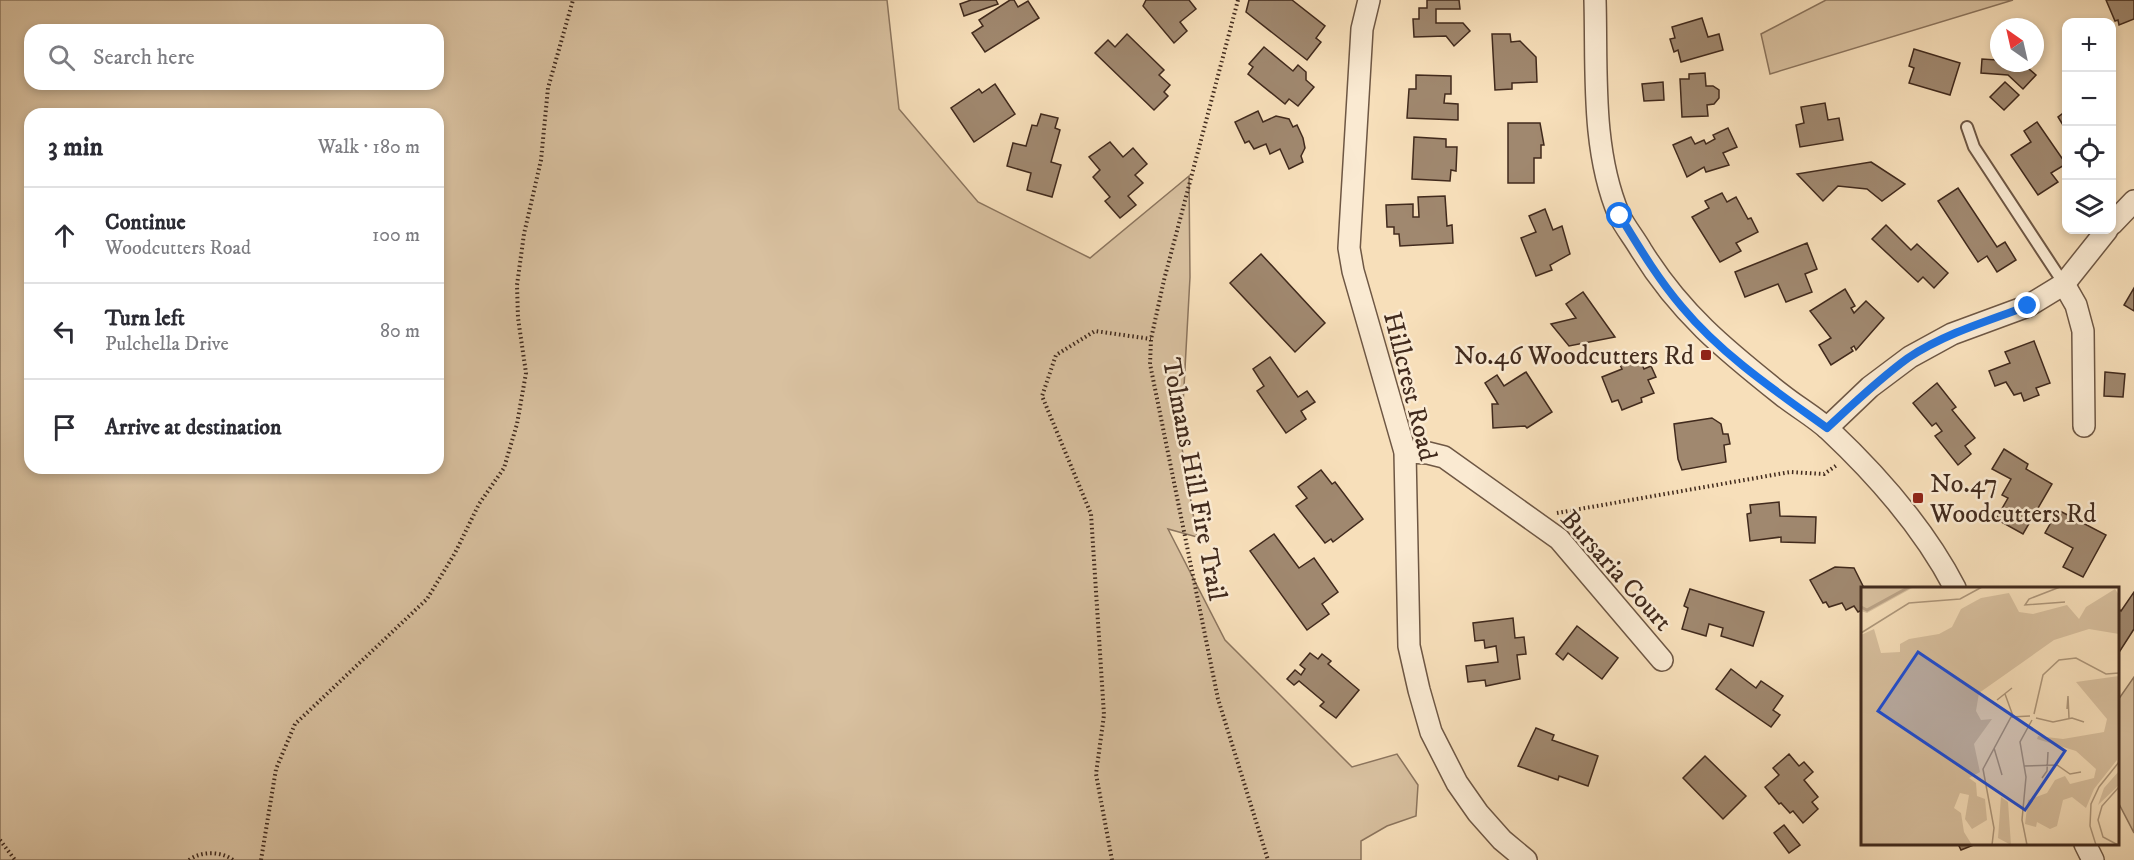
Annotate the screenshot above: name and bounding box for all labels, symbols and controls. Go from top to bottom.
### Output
north arrow [1990,18,2044,72]
map controls [2062,18,2116,234]
button: + [2062,18,2116,72]
search box [24,24,444,90]
icon: search [45,41,78,74]
text: Search here [93,44,195,71]
button: − [2062,72,2116,126]
button: locate [2062,126,2116,180]
text: 3 min [48,131,103,164]
text: Walk · 180 m [318,135,420,160]
button: layers [2062,180,2116,234]
route start [1606,202,1632,228]
text: Continue [105,209,186,236]
icon: ahead [48,219,81,252]
text: 100 m [372,223,420,248]
text: Woodcutters Road [105,236,251,261]
route end [2014,292,2040,318]
text: Turn left [105,305,185,332]
street label: Hillcrest Road [1375,309,1444,464]
icon: left [48,315,81,348]
text: 80 m [380,319,420,344]
text: Pulchella Drive [105,332,229,357]
place label: No.46 Woodcutters Rd [1454,340,1694,373]
marker: No.46 Woodcutters Rd [1699,348,1713,362]
street label: Tolmans Hill Fire Trail [1154,355,1233,604]
icon: arrive [48,411,81,444]
text: Arrive at destination [105,414,282,441]
place label: No.47 Woodcutters Rd [1929,468,2096,531]
marker: No.47 Woodcutters Rd [1911,491,1925,505]
street label: Bursaria Court [1553,504,1679,638]
inset map [1861,587,2119,845]

